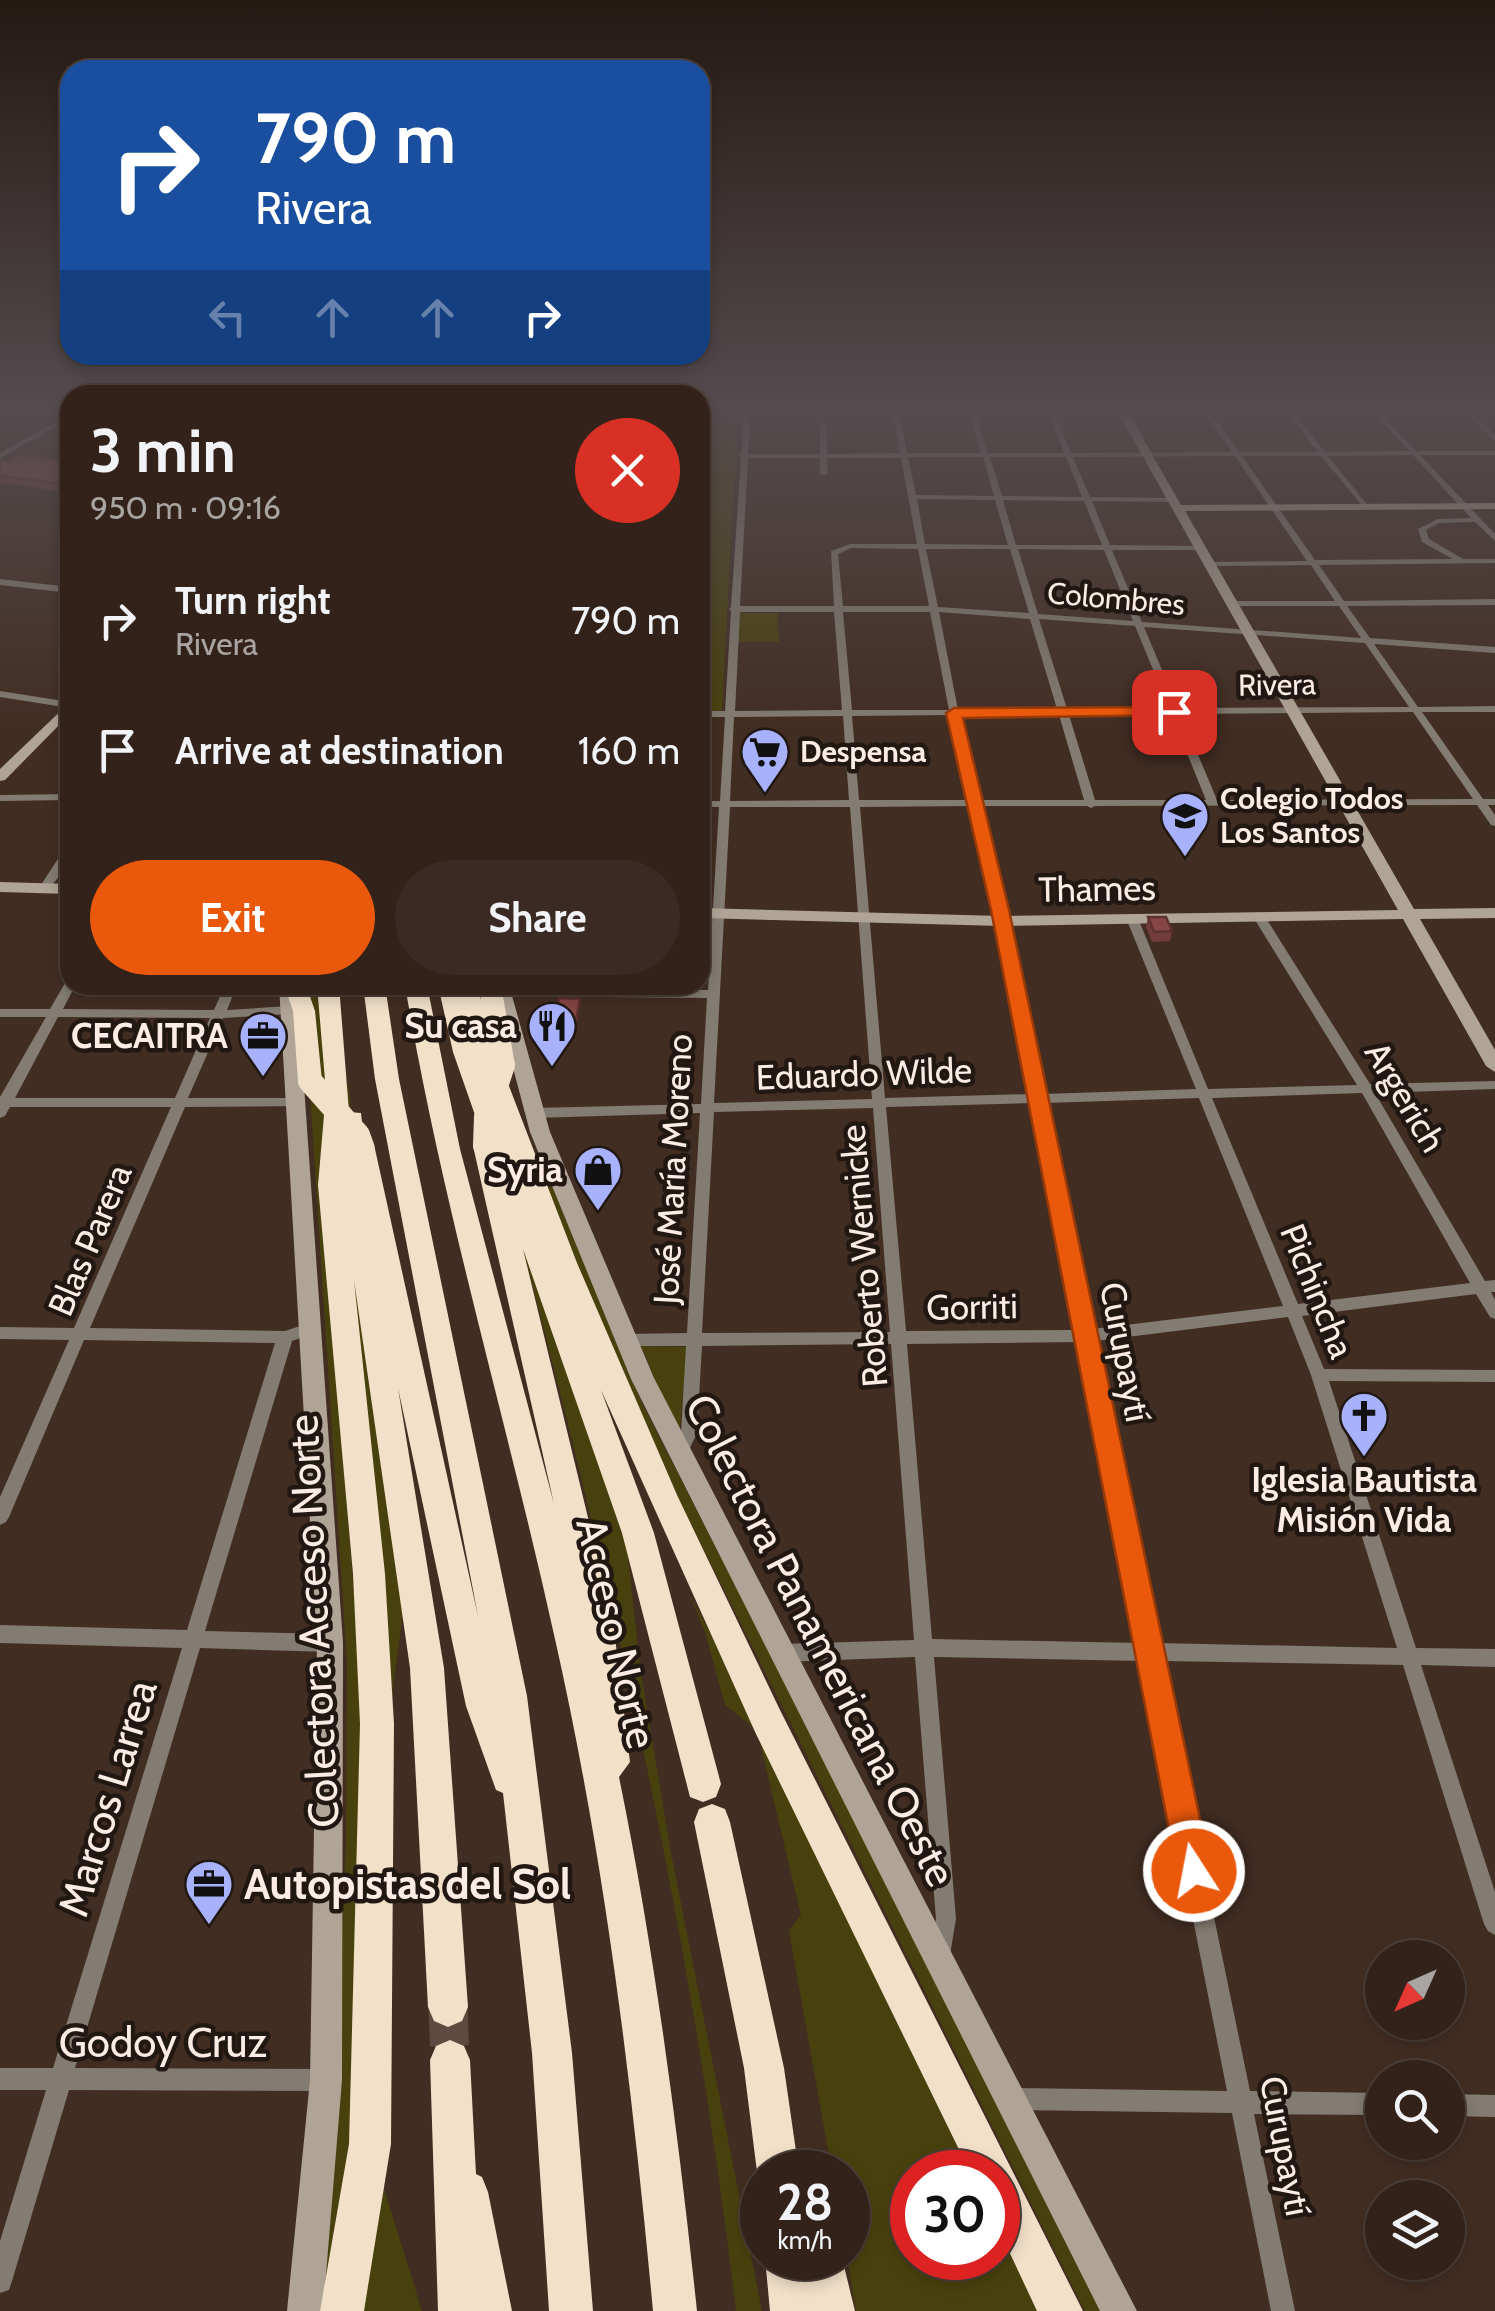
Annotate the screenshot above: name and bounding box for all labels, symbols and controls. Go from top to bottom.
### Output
text: 790 m [255,95,456,181]
icon: right [90,100,220,230]
text: Rivera [255,181,372,235]
icon: left [200,290,255,345]
icon: ahead [305,290,360,345]
icon: ahead [410,290,465,345]
icon: right [515,290,570,345]
text: 3 min [90,414,236,487]
button: close [575,418,680,523]
text: 950 m · 09:16 [90,488,281,527]
street label: Colombres [1046,574,1186,623]
text: Turn right [175,577,331,624]
icon: right [90,593,145,648]
text: 790 m [571,597,680,644]
text: Rivera [175,624,258,663]
street label: Rivera [1238,665,1317,704]
pin [1132,670,1217,755]
icon: arrive [1147,685,1202,740]
icon: arrive [90,723,145,778]
supermarket icon: Despensa [739,726,791,794]
text: Arrive at destination [175,727,504,774]
text: 160 m [578,727,680,774]
place label: Despensa [800,733,926,770]
place label: Colegio Todos Los Santos [1220,780,1403,851]
school or university icon: Colegio Todos Los Santos [1159,790,1211,858]
button: Exit [90,860,375,975]
button: Share [395,860,680,975]
street label: Thames [1038,866,1156,911]
restaurant icon: Su casa [526,1000,578,1068]
place label: Su casa [404,1004,518,1047]
office icon: CECAITRA [237,1010,289,1078]
place label: CECAITRA [71,1014,228,1057]
street label: José María Moreno [644,1033,701,1306]
street label: Argerich [1356,1034,1455,1160]
street label: Eduardo Wilde [755,1048,973,1099]
street label: Roberto Wernicke [831,1123,896,1389]
shop icon: Syria [572,1144,624,1212]
place label: Syria [487,1148,564,1191]
street label: Blas Parera [38,1157,141,1322]
street label: Pichincha [1271,1218,1364,1364]
street label: Curupaytí [1091,1278,1160,1425]
street label: Gorriti [926,1284,1018,1329]
street label: Colectora Panamericana Oeste [674,1385,968,1895]
church icon: Iglesia Bautista Misión Vida [1338,1390,1390,1458]
street label: Colectora Acceso Norte [276,1413,350,1829]
place label: Iglesia Bautista Misión Vida [1251,1458,1477,1541]
street label: Acceso Norte [565,1513,669,1753]
street label: Marcos Larrea [46,1674,168,1922]
position arrow [1142,1819,1246,1923]
office icon: Autopistas del Sol [183,1858,235,1926]
place label: Autopistas del Sol [244,1858,571,1910]
north arrow [1365,1940,1465,2040]
map controls [1365,1940,1465,2280]
street label: Godoy Cruz [59,2016,267,2068]
button: search [1365,2060,1465,2160]
street label: Curupaytí [1251,2072,1320,2219]
speed limit sign: 30 [890,2150,1020,2280]
text: 28 [777,2172,833,2233]
button: layers [1365,2180,1465,2280]
text: km/h [778,2225,832,2255]

